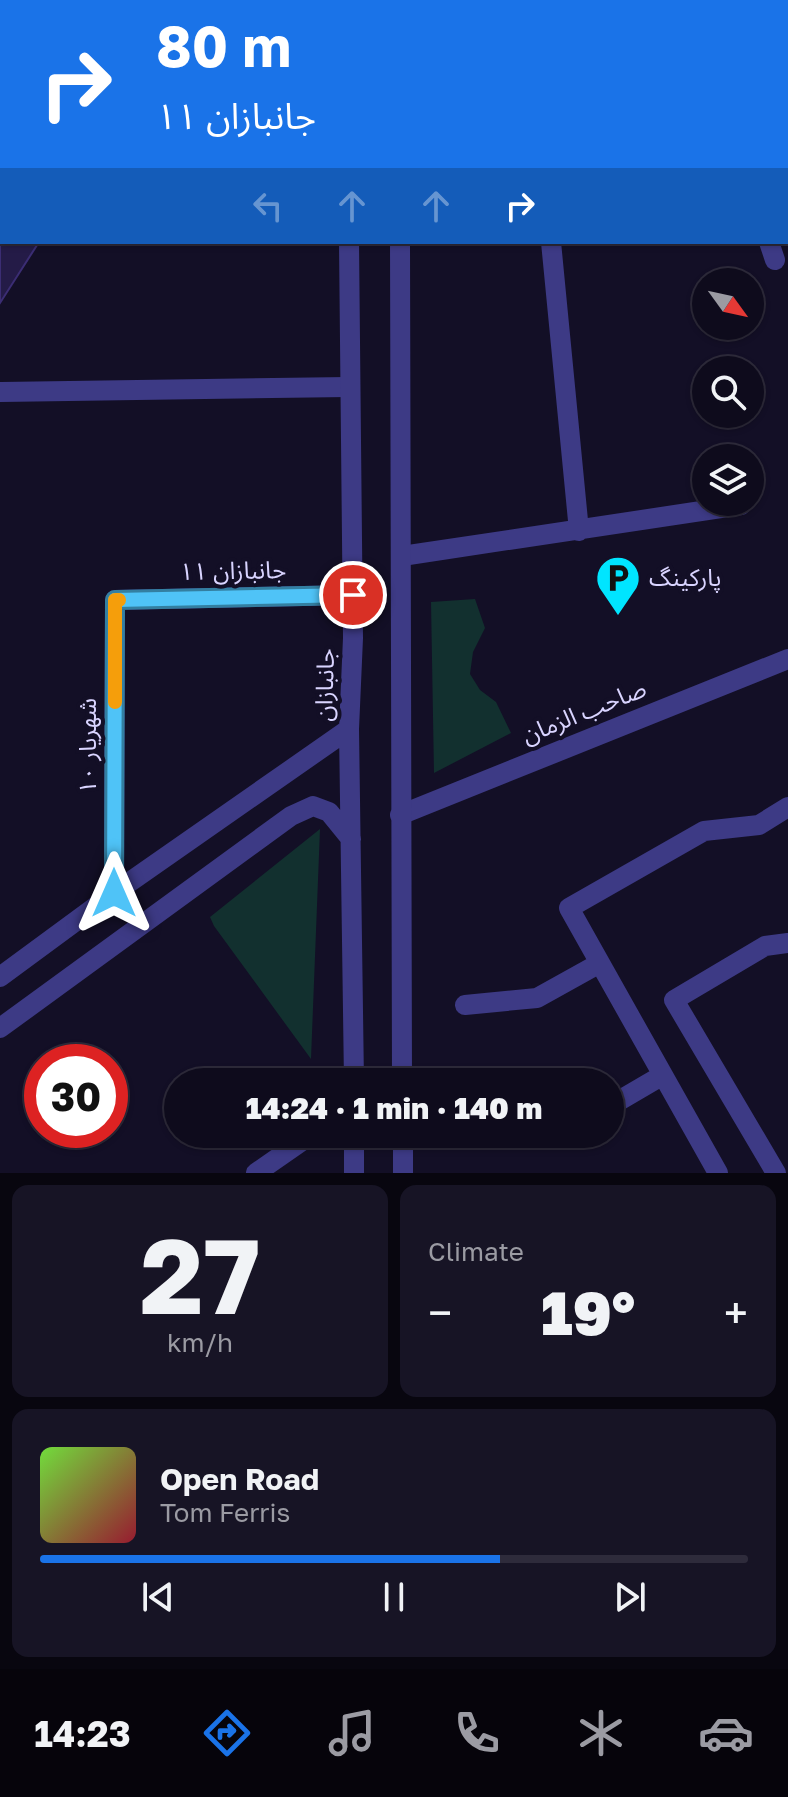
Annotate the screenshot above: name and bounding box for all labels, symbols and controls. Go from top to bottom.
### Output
text: 80 m [156,12,291,79]
icon: right [24,32,128,136]
text: ۱۱ جانبازان [156,94,316,137]
icon: left [246,184,290,228]
icon: ahead [330,184,374,228]
icon: ahead [414,184,458,228]
icon: right [498,184,542,228]
north arrow [692,268,764,340]
map controls [692,268,764,516]
button: search [692,356,764,428]
button: layers [692,444,764,516]
street label: ۱۱ جانبازان [179,554,287,586]
parking icon: پارکینگ [594,554,642,617]
pin [319,561,387,629]
place label: پارکینگ [649,562,721,593]
icon: arrive [331,573,375,617]
street label: جانبازان [308,648,340,722]
street label: صاحب الزمان [517,673,650,750]
street label: شهریار ۱۰ [72,698,102,794]
position arrow [72,851,156,935]
speed limit sign: 30 [24,1044,128,1148]
text: 14:24 · 1 min · 140 m [246,1090,542,1126]
text: 27 [140,1212,260,1337]
text: Climate [428,1236,524,1267]
text: 19° [541,1276,635,1348]
text: − [428,1286,452,1339]
text: + [724,1286,748,1339]
text: km/h [167,1327,233,1358]
text: Open Road [160,1461,319,1497]
text: Tom Ferris [160,1497,290,1528]
icon: previous [136,1575,180,1619]
icon: pause [372,1575,416,1619]
icon: next [608,1575,652,1619]
icon: directions [199,1705,255,1761]
icon: music [324,1705,380,1761]
icon: phone [449,1705,505,1761]
icon: climate [573,1705,629,1761]
icon: car [698,1705,754,1761]
text: 14:23 [34,1712,131,1755]

